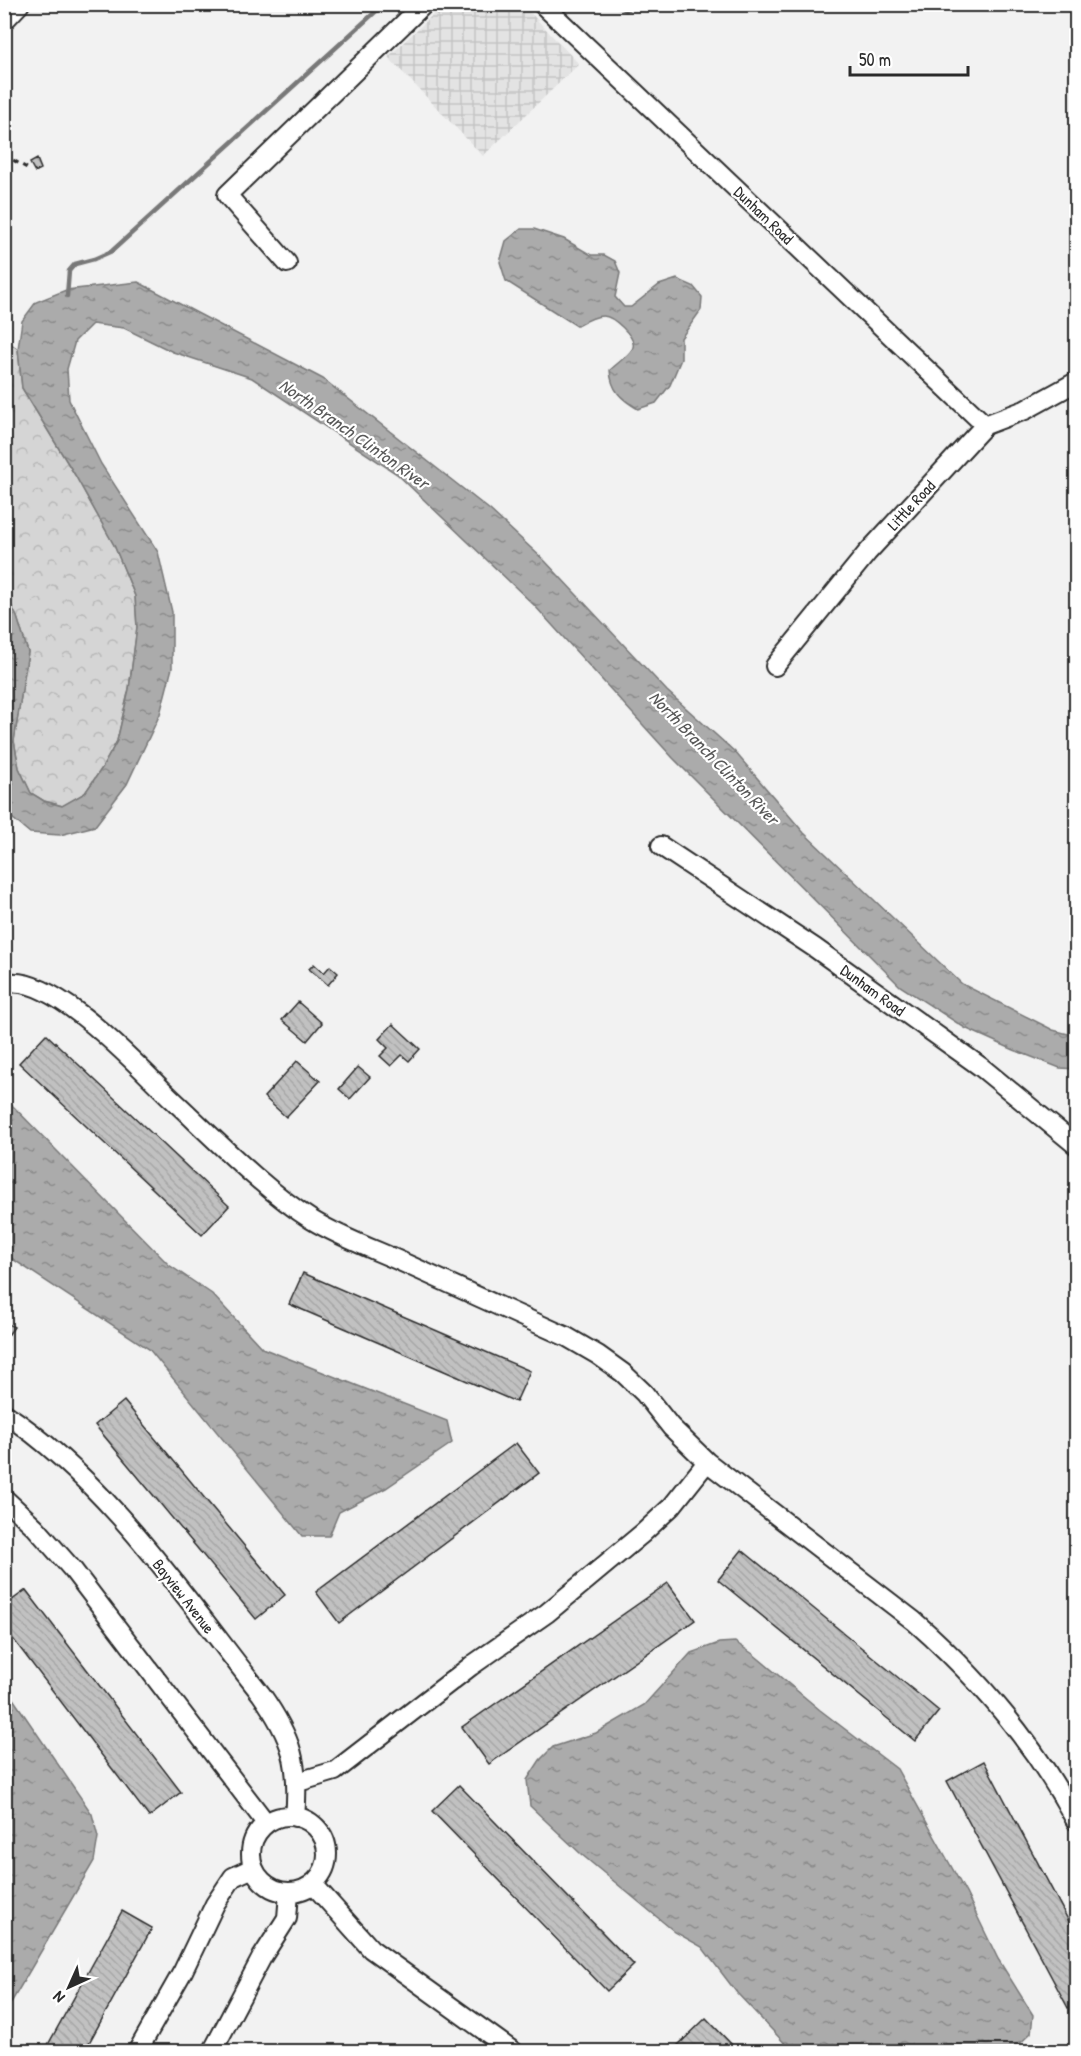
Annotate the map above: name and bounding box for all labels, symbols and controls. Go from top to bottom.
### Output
scale bar [850,39,968,77]
text: 50 m [859,47,891,72]
street label: Dunham Road [729,181,799,249]
water label: North Branch Clinton River [274,372,436,496]
street label: Little Road [882,475,940,535]
water label: North Branch Clinton River [644,685,786,832]
street label: Dunham Road [836,959,910,1021]
street label: Bayview Avenue [148,1554,221,1638]
north arrow [39,1957,99,2017]
text: N [47,1986,69,2008]

